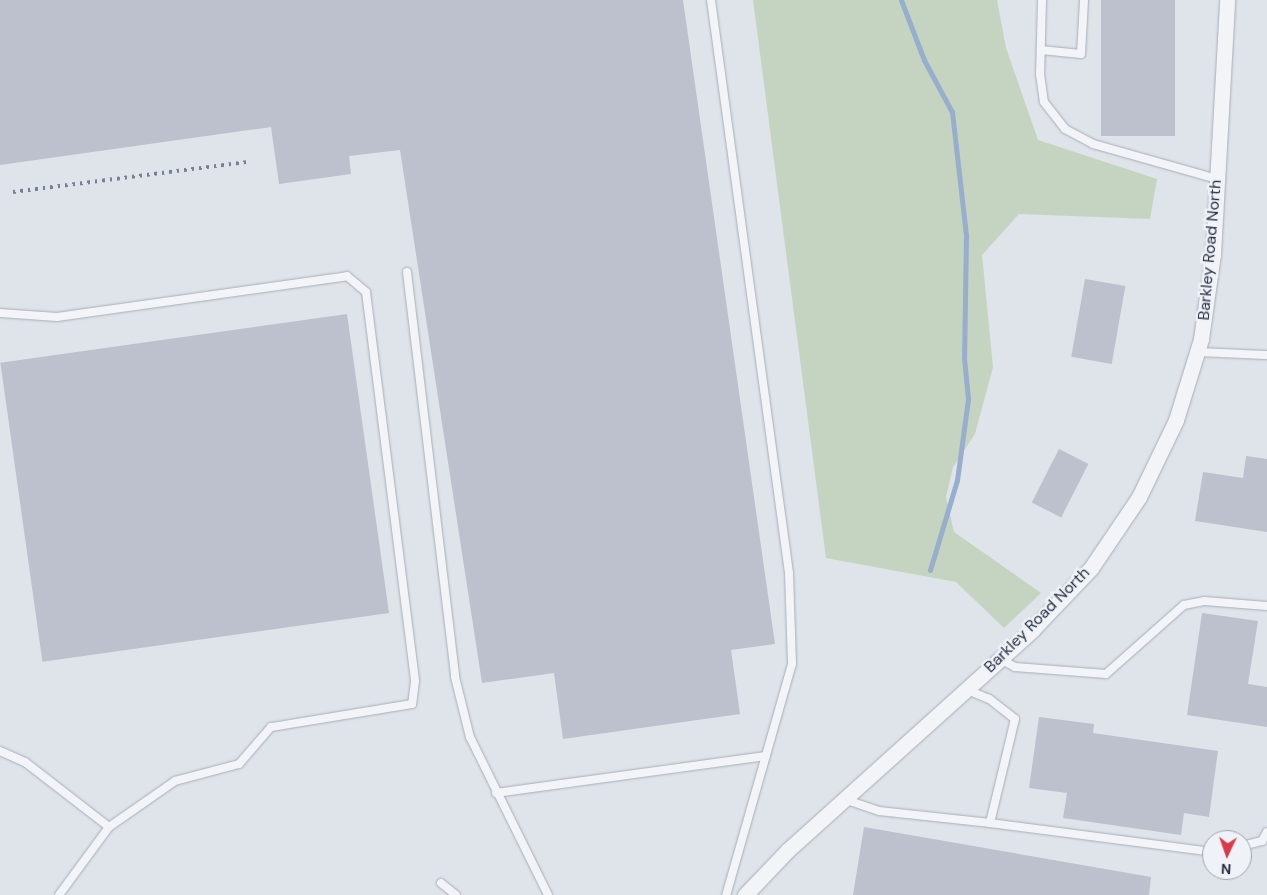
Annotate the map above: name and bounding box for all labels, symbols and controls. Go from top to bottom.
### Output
street label: Barkley Road North [1194,179,1226,321]
street label: Barkley Road North [980,563,1094,677]
north arrow [1202,830,1252,880]
text: N [1221,860,1232,878]

